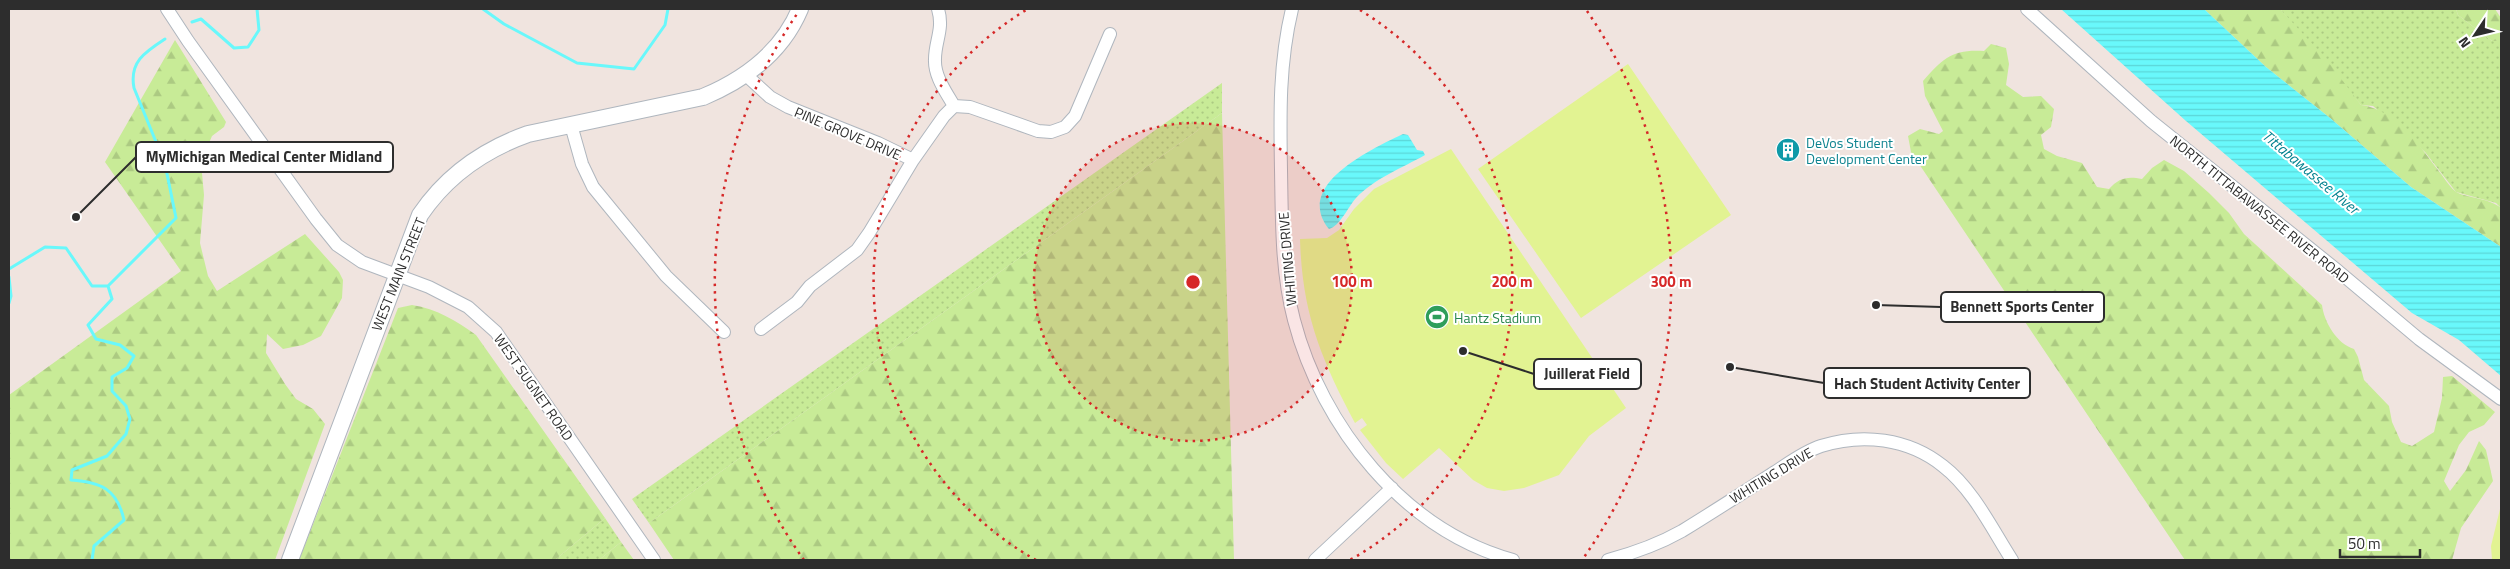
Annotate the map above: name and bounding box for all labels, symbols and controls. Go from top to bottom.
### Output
north arrow [2450,10,2500,60]
text: N [2453,33,2475,53]
street label: PINE GROVE DRIVE [791,101,905,165]
water label: Tittabawassee River [2258,125,2366,221]
street label: NORTH TITTABAWASSEE RIVER ROAD [2166,130,2354,288]
place label: DeVos Student Development Center [1806,132,1927,169]
building icon: DeVos Student Development Center [1775,137,1801,163]
callout: MyMichigan Medical Center Midland [136,142,393,172]
text: MyMichigan Medical Center Midland [146,145,382,168]
street label: WHITING DRIVE [1272,211,1302,307]
street label: WEST MAIN STREET [366,214,431,334]
text: 100 m [1331,270,1373,293]
text: 200 m [1491,270,1533,293]
text: 300 m [1650,270,1692,293]
centre of rings [1184,273,1202,291]
callout: Bennett Sports Center [1941,292,2104,322]
text: Bennett Sports Center [1950,295,2094,318]
sports icon: Hantz Stadium [1424,304,1450,330]
place label: Hantz Stadium [1454,307,1541,328]
street label: WEST SUGNET ROAD [489,329,579,445]
callout: Juillerat Field [1534,359,1641,389]
text: Juillerat Field [1544,362,1630,385]
callout: Hach Student Activity Center [1824,368,2030,398]
text: Hach Student Activity Center [1834,372,2020,395]
street label: WHITING DRIVE [1725,442,1817,508]
scale bar [2340,526,2420,558]
text: 50 m [2348,532,2381,555]

